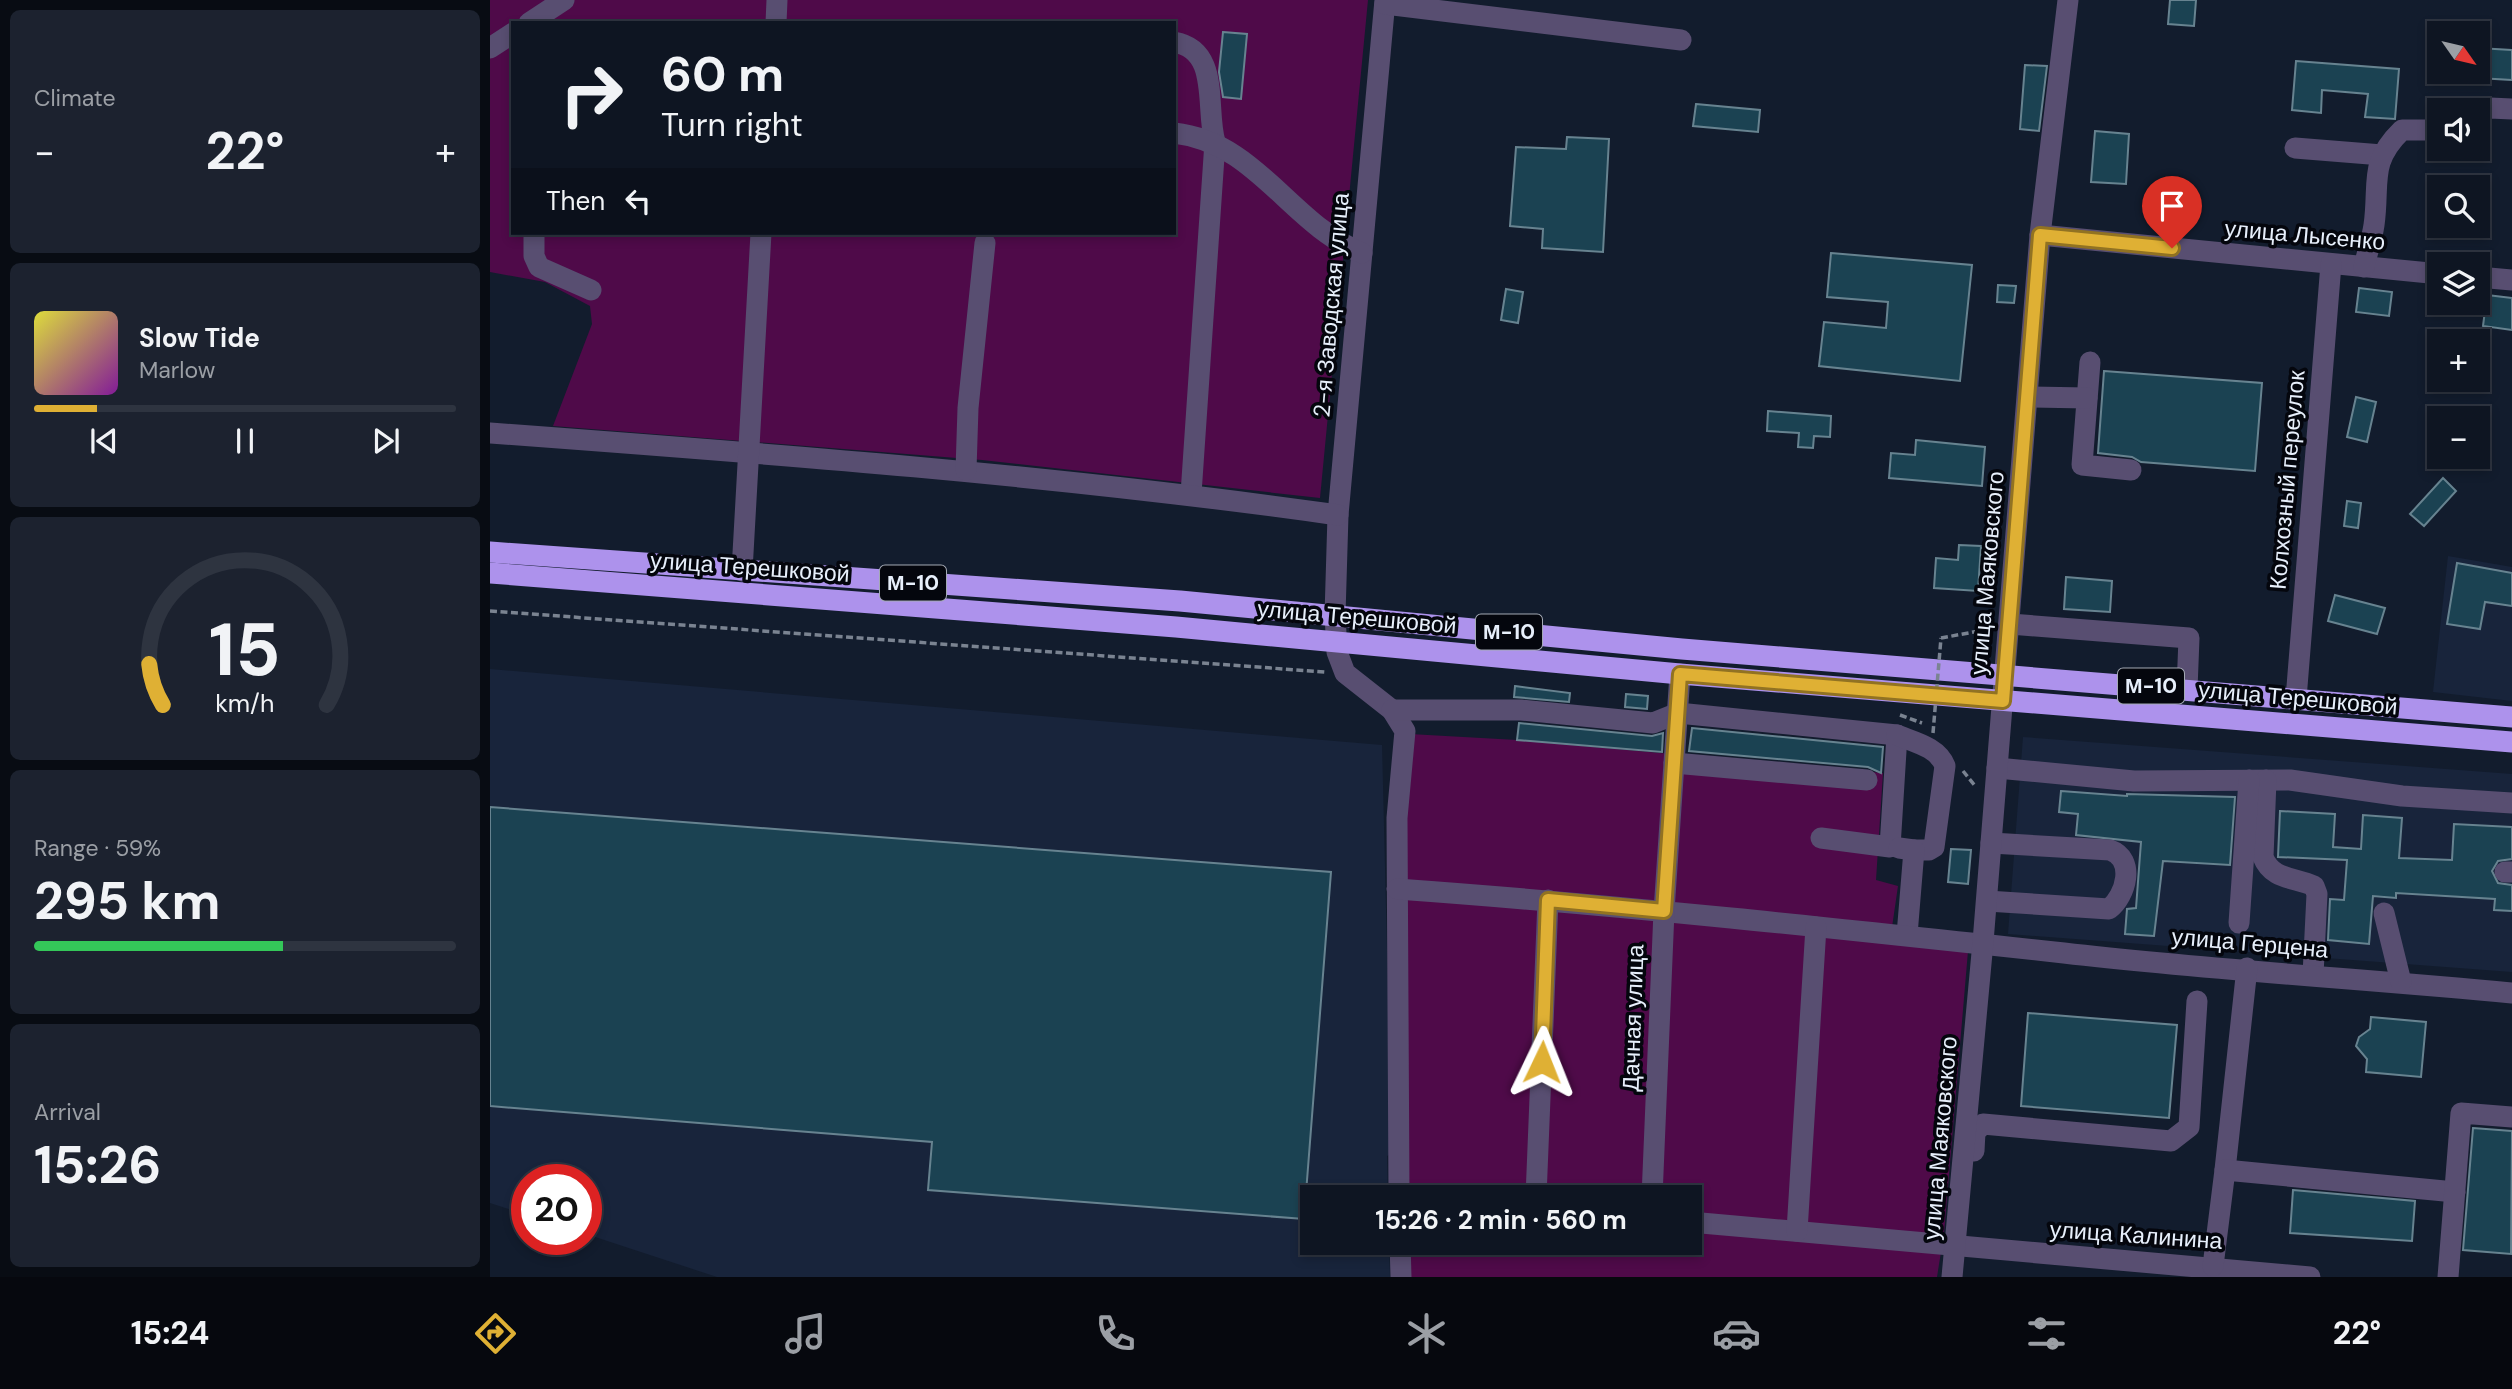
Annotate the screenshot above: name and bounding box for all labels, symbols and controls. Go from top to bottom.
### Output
north arrow [2427,21,2490,84]
map controls [2427,21,2490,469]
text: 60 m [661,42,784,106]
icon: right [546,49,637,140]
text: Climate [34,83,116,113]
button: sound [2427,98,2490,161]
text: Turn right [661,104,803,146]
text: 22° [206,117,284,185]
text: − [34,127,55,177]
text: + [435,127,456,177]
button: search [2427,175,2490,238]
pin [2142,176,2202,248]
icon: left [619,182,657,220]
text: Then [546,184,605,218]
icon: arrive [2153,187,2191,225]
street label: 2-я Заводская улица [1306,191,1356,419]
street label: улица Лысенко [2223,213,2387,257]
button: layers [2427,252,2490,315]
text: Slow Tide [139,321,260,355]
button: + [2427,329,2490,392]
text: Marlow [139,355,215,385]
street label: Колхозный переулок [2262,368,2312,591]
button: − [2427,406,2490,469]
icon: previous [85,422,123,460]
icon: pause [226,422,264,460]
icon: next [367,422,405,460]
street label: улица Маяковского [1963,470,2011,676]
street label: улица Терешковой [649,545,851,589]
road number: М-10 [880,566,946,600]
street label: улица Терешковой [1256,593,1458,641]
text: 15 [209,603,281,698]
road number: М-10 [1476,614,1542,650]
road number: М-10 [2118,668,2184,704]
street label: улица Терешковой [2197,674,2399,722]
text: km/h [215,686,275,719]
text: Range · 59% [34,833,161,863]
text: 295 km [34,867,220,935]
street label: улица Герцена [2170,921,2330,965]
street label: Дачная улица [1615,944,1651,1092]
position arrow [1505,1025,1579,1099]
street label: улица Маяковского [1916,1035,1964,1241]
text: Arrival [34,1097,101,1127]
text: 15:26 [34,1131,161,1199]
speed limit sign: 20 [511,1164,602,1255]
text: 15:26 · 2 min · 560 m [1375,1203,1627,1237]
street label: улица Калинина [2049,1214,2223,1256]
icon: directions [471,1309,520,1358]
icon: music [781,1309,830,1358]
icon: phone [1091,1309,1140,1358]
icon: climate [1402,1309,1451,1358]
icon: car [1712,1309,1761,1358]
icon: filters [2022,1309,2071,1358]
text: 15:24 [131,1312,209,1354]
text: 22° [2333,1312,2381,1354]

